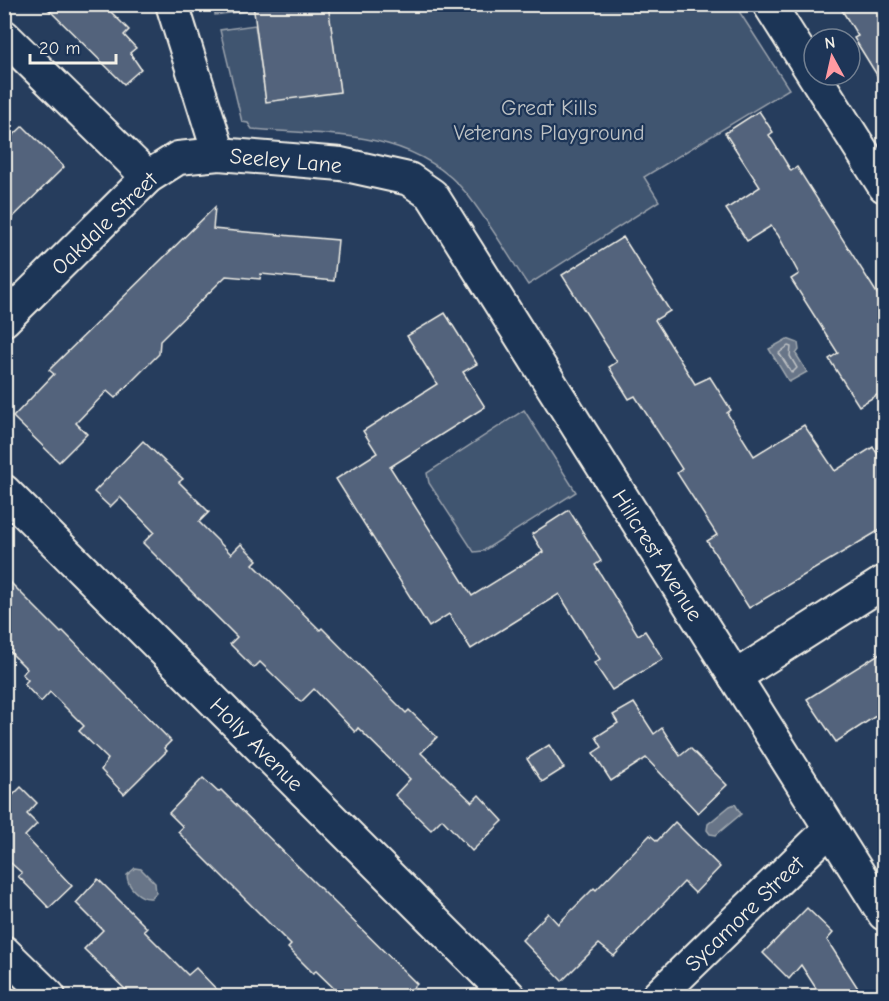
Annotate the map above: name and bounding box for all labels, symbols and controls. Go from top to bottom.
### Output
scale bar [30,27,116,65]
north arrow [802,27,862,87]
text: N [824,33,836,53]
text: 20 m [39,38,80,59]
park label: Great Kills Veterans Playground [453,95,645,146]
street label: Seeley Lane [229,143,343,179]
street label: Oakdale Street [46,166,163,281]
street label: Hillcrest Avenue [606,485,708,626]
street label: Holly Avenue [204,693,308,797]
street label: Sycamore Street [680,850,810,977]

